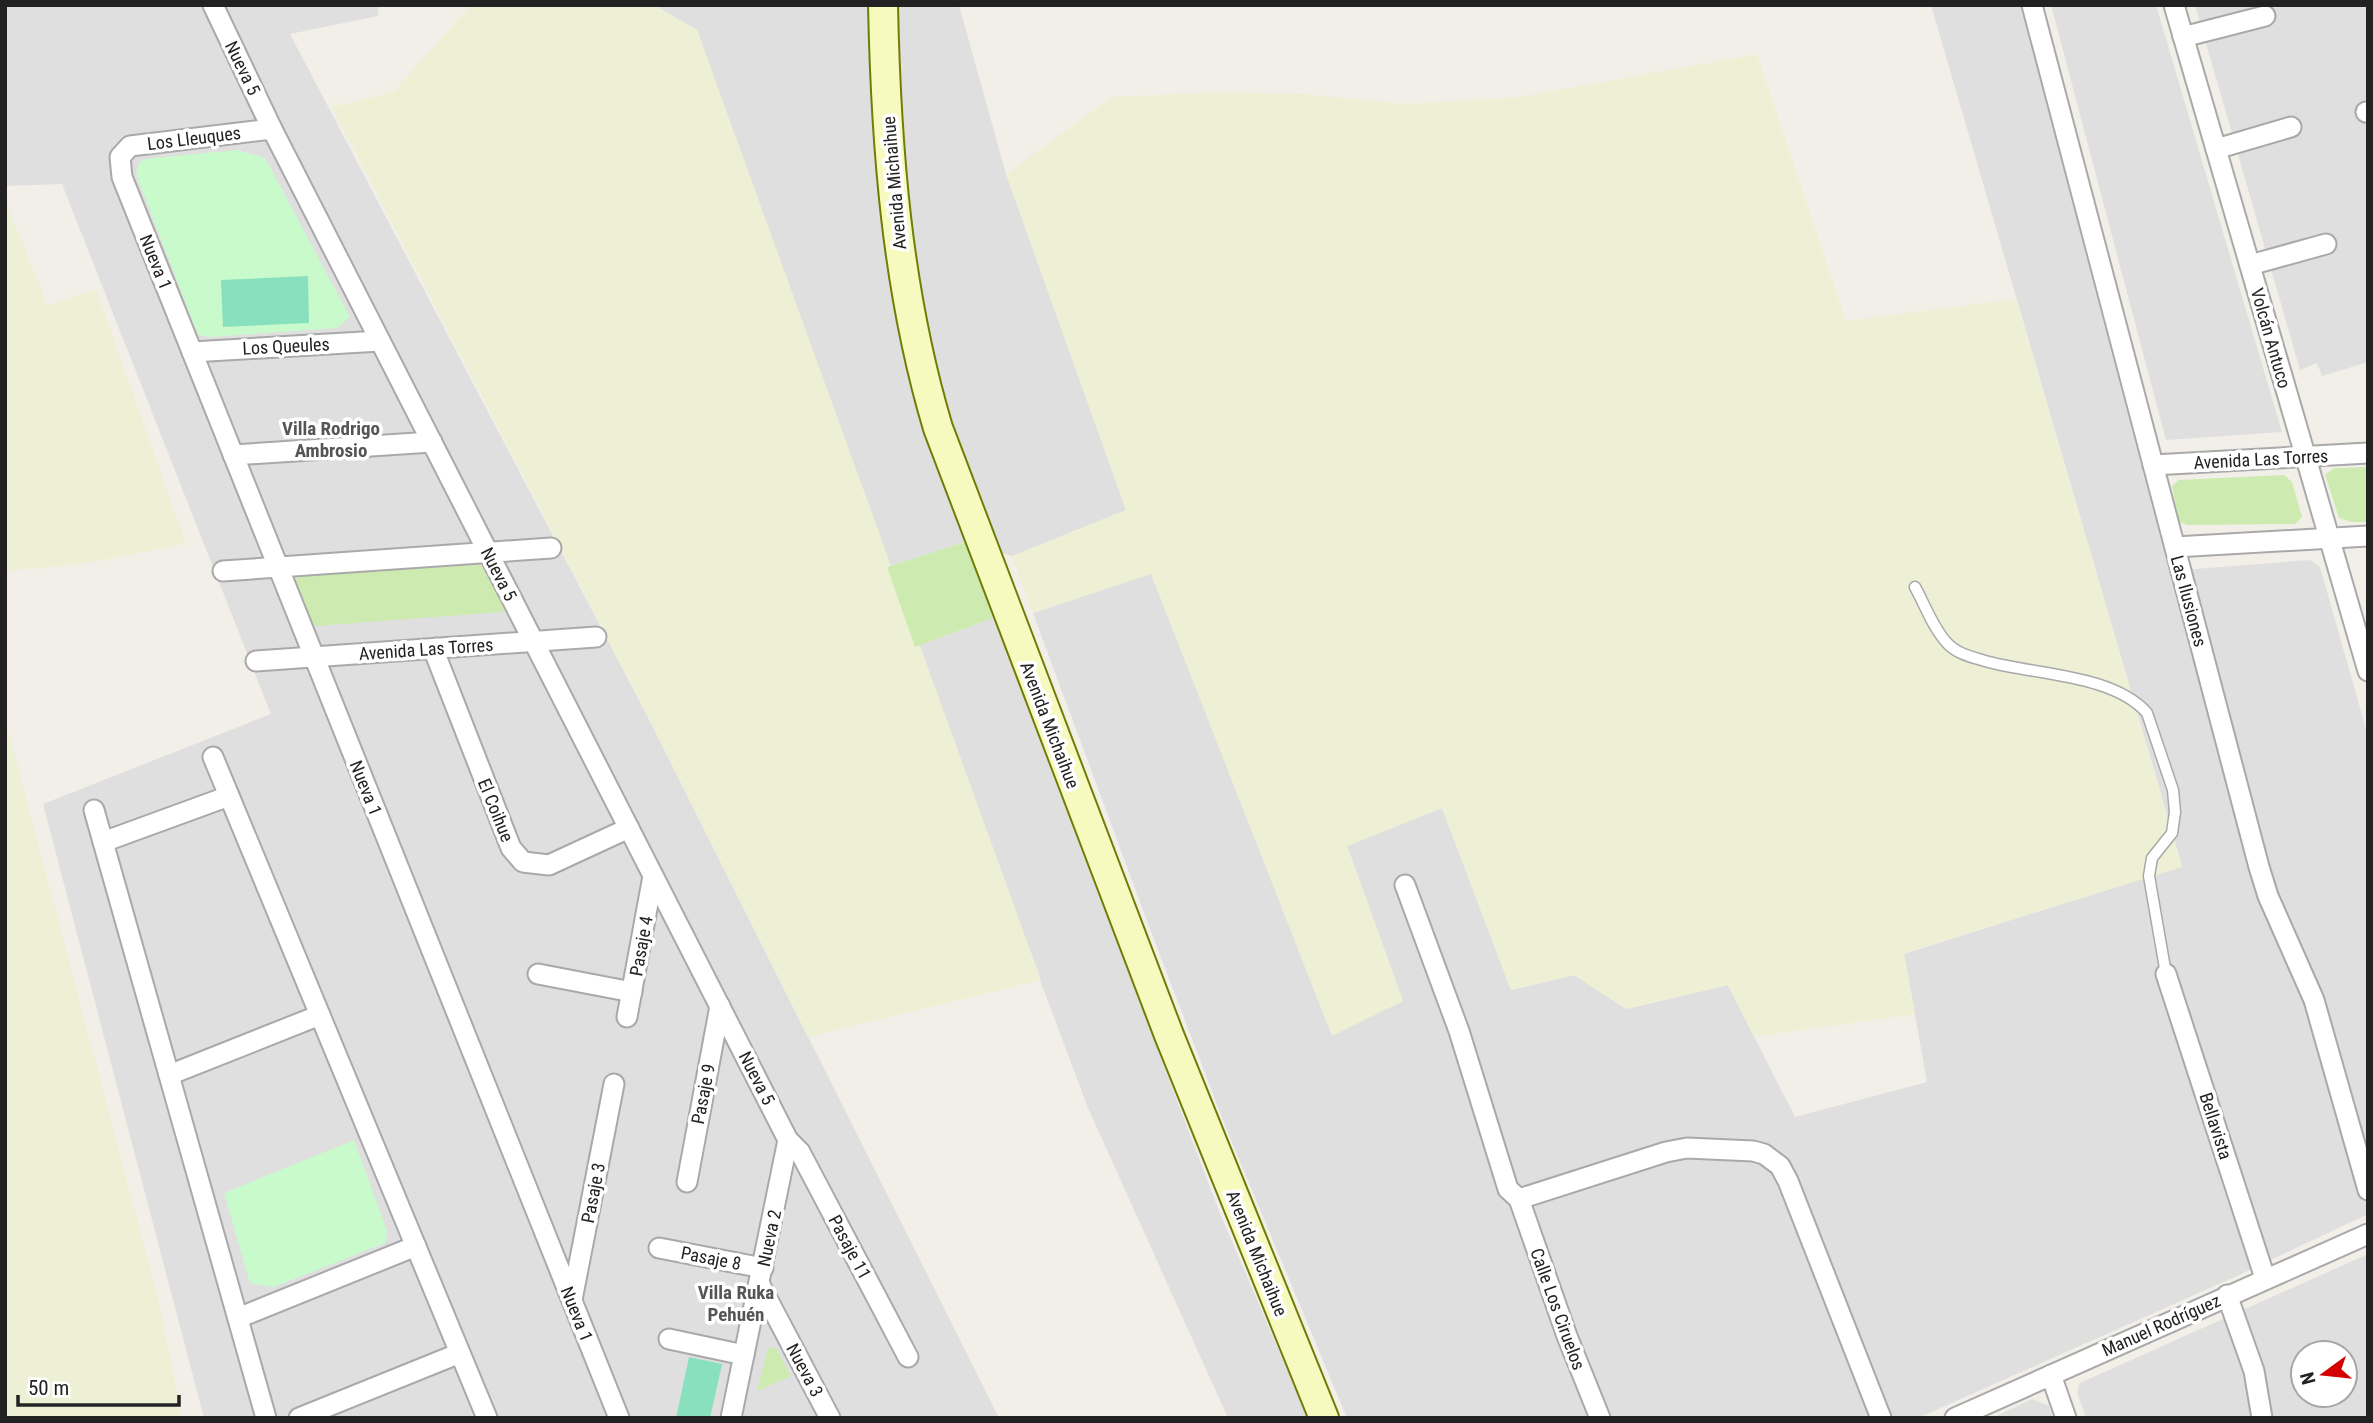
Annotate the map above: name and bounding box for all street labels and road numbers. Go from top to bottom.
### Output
street label: Nueva 5 [221,38,265,98]
street label: Avenida Michaihue [878,115,910,251]
street label: Los Lleuques [146,122,242,154]
street label: Nueva 1 [136,231,176,293]
street label: Volcán Antuco [2247,286,2295,390]
street label: Los Queules [242,333,330,359]
street label: Avenida Las Torres [2193,445,2329,473]
street label: Nueva 5 [477,544,521,604]
street label: Las Ilusiones [2167,553,2211,649]
street label: Avenida Las Torres [358,634,494,664]
street label: Avenida Michaihue [1016,659,1084,791]
street label: Nueva 1 [346,757,386,819]
street label: El Coihue [474,775,518,845]
street label: Pasaje 4 [625,914,657,978]
street label: Nueva 5 [735,1048,779,1108]
street label: Pasaje 9 [687,1062,719,1126]
street label: Bellavista [2195,1090,2237,1162]
street label: Pasaje 3 [577,1161,609,1225]
street label: Avenida Michaihue [1222,1187,1292,1319]
street label: Nueva 2 [753,1208,785,1268]
street label: Pasaje 11 [824,1211,876,1283]
street label: Pasaje 8 [679,1242,743,1274]
street label: Calle Los Ciruelos [1526,1245,1590,1373]
street label: Nueva 1 [557,1283,597,1345]
street label: Manuel Rodríguez [2098,1289,2224,1361]
street label: Nueva 3 [782,1340,828,1400]

